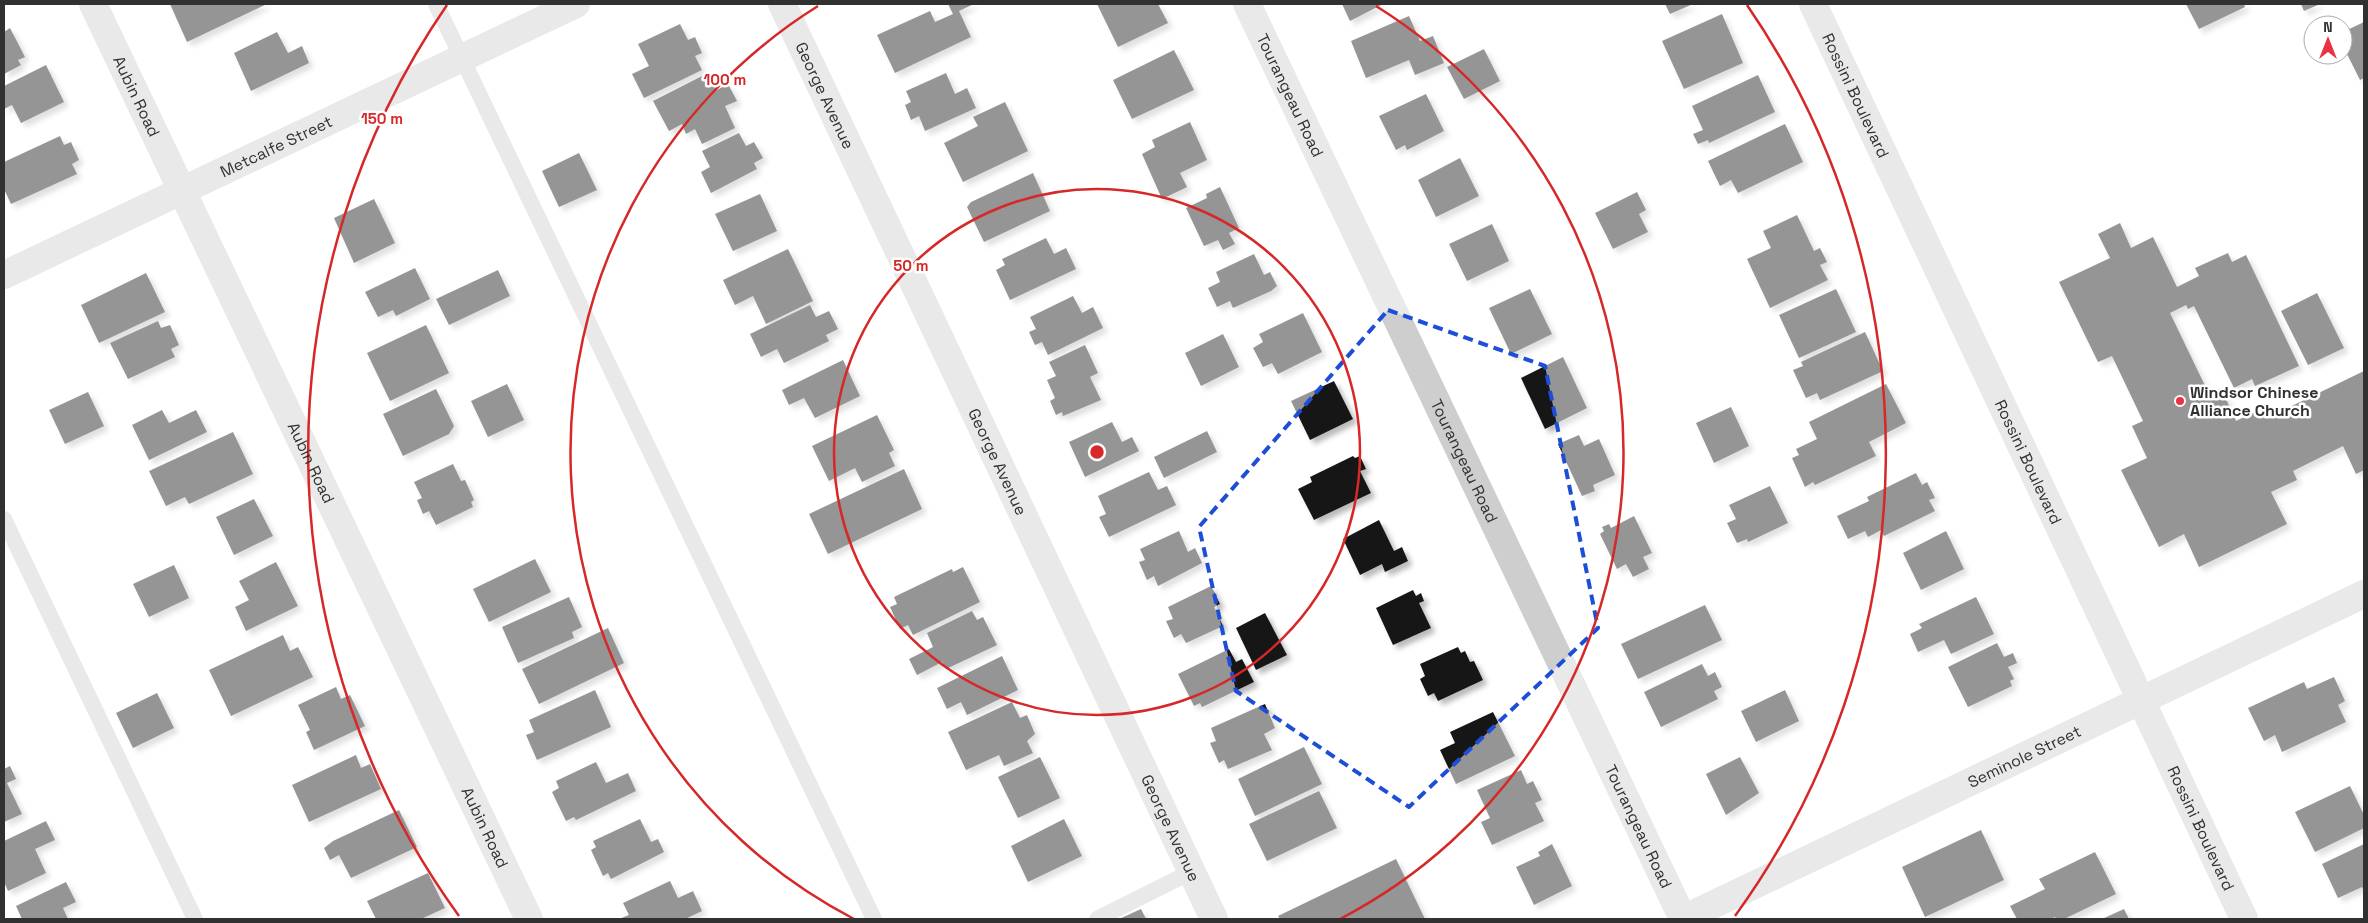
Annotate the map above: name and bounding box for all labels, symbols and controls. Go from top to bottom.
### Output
north arrow [2303,15,2353,65]
text: N [2323,18,2333,36]
street label: Tourangeau Road [1252,30,1328,161]
street label: Rossini Boulevard [1817,30,1894,161]
street label: George Avenue [790,39,859,152]
street label: Aubin Road [108,52,165,140]
text: 100 m [704,70,746,89]
text: 150 m [361,109,403,128]
street label: Metcalfe Street [217,111,336,182]
text: 50 m [893,256,929,275]
place label: Windsor Chinese Alliance Church [2190,382,2318,421]
marker: Windsor Chinese Alliance Church [2174,395,2186,407]
street label: Tourangeau Road [1426,396,1503,526]
street label: Rossini Boulevard [1990,396,2067,528]
street label: George Avenue [963,405,1032,519]
street label: Aubin Road [283,419,339,507]
centre of rings [1088,443,1106,461]
street label: Seminole Street [1964,721,2084,793]
street label: Tourangeau Road [1600,762,1677,892]
street label: Rossini Boulevard [2162,763,2239,894]
street label: George Avenue [1136,771,1205,885]
street label: Aubin Road [457,784,513,871]

